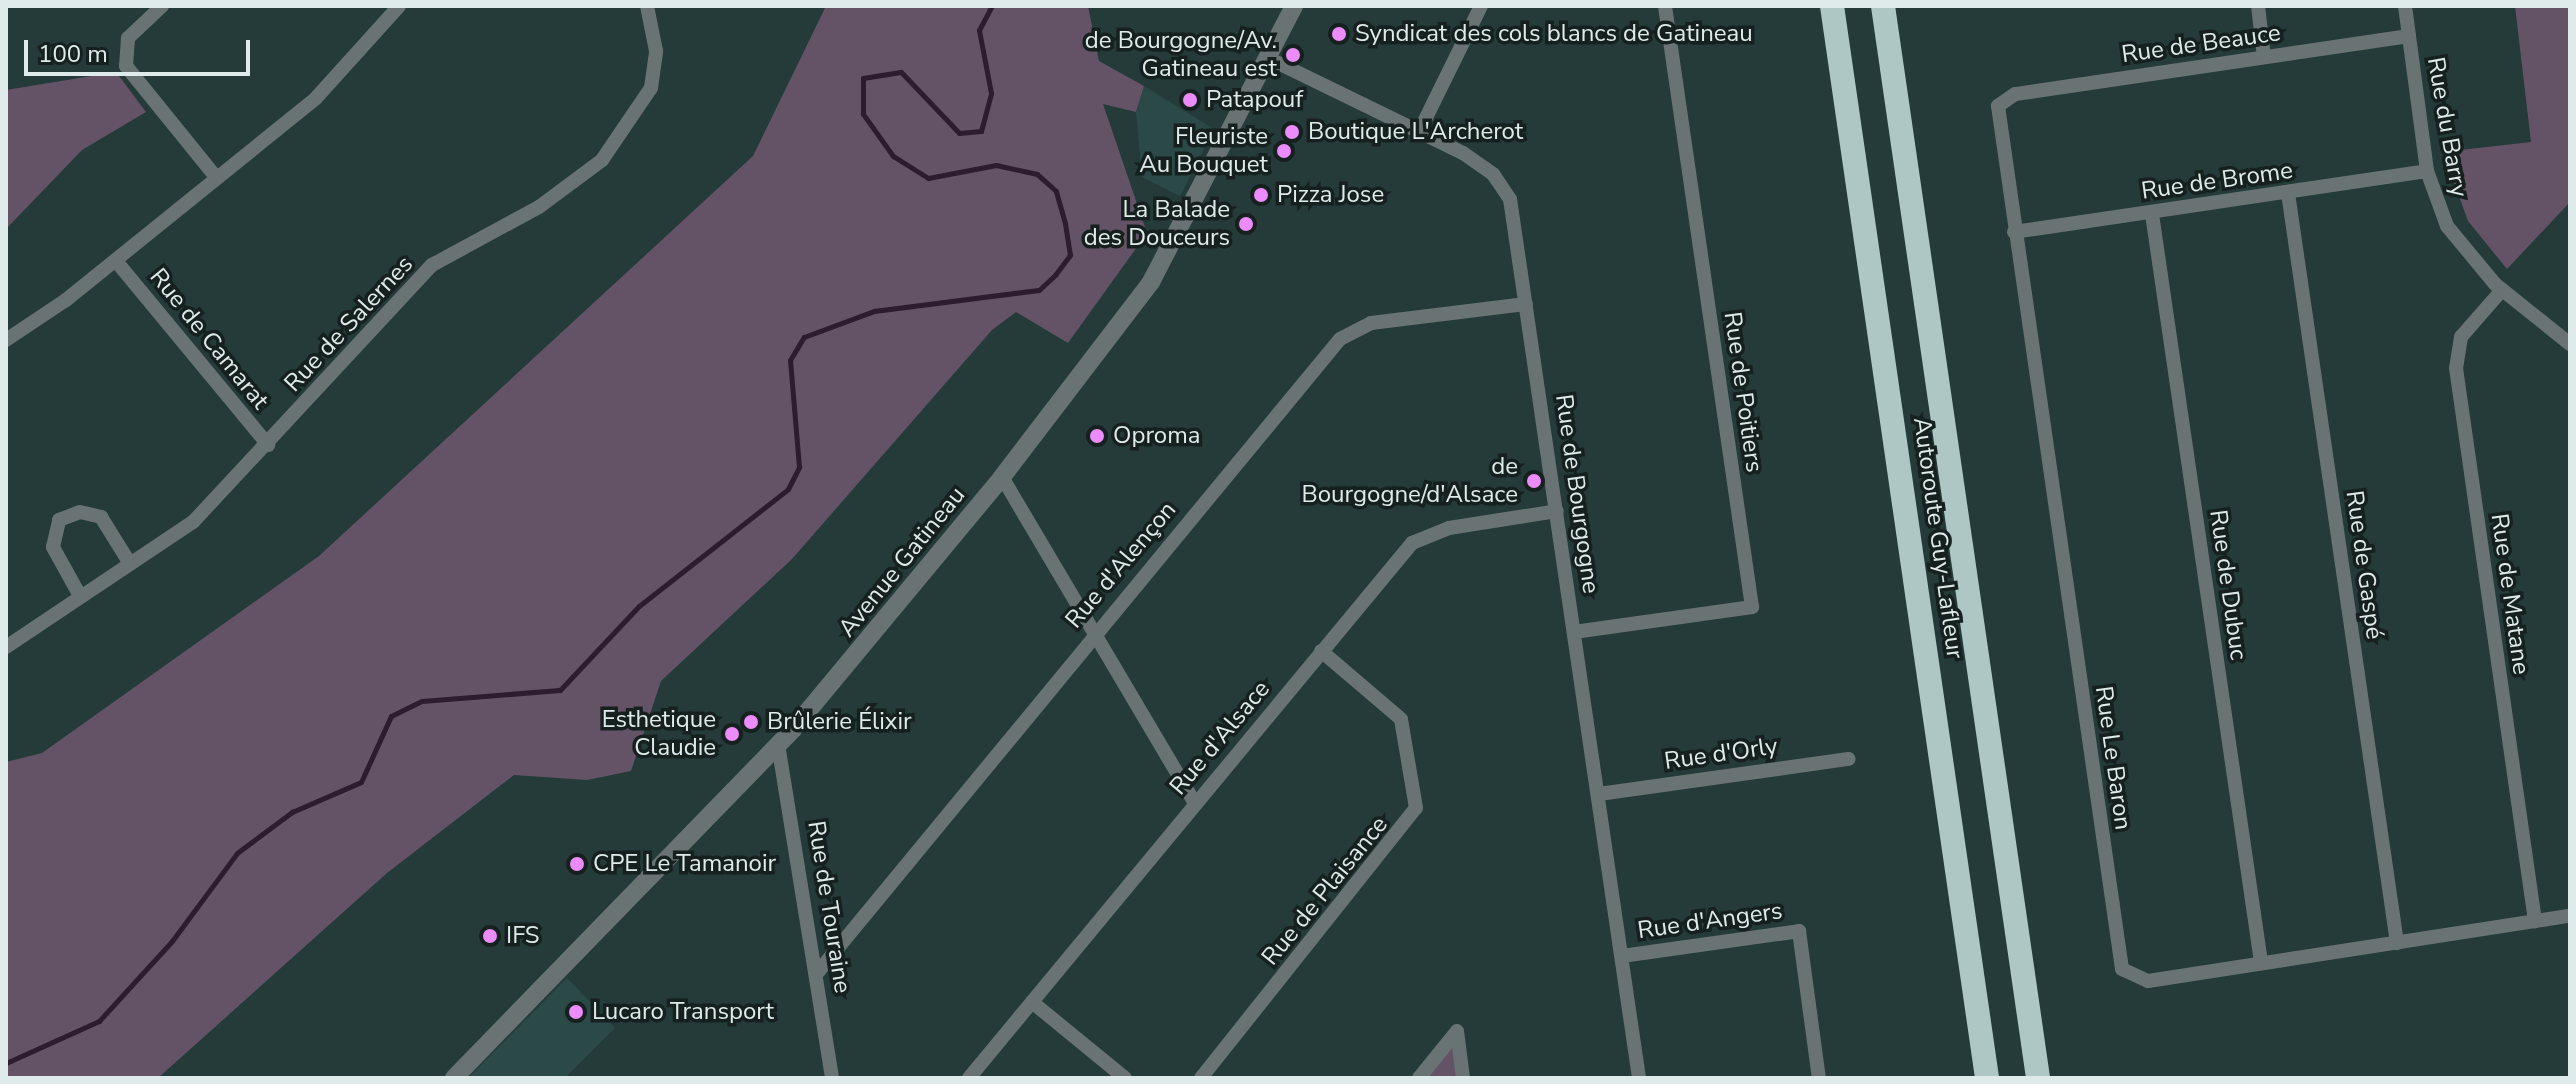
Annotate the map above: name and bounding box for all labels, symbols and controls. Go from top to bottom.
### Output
street label: Rue de Beauce [2120,19,2282,69]
place label: Syndicat des cols blancs de Gatineau [1355,20,1753,48]
scale bar [28,24,254,74]
marker: Syndicat des cols blancs de Gatineau [1330,25,1348,43]
place label: de Bourgogne/Av. Gatineau est [1085,27,1277,83]
text: 100 m [38,38,108,70]
marker: de Bourgogne/Av. Gatineau est [1284,46,1302,64]
street label: Rue du Barry [2421,55,2473,199]
place label: Patapouf [1206,86,1303,114]
marker: Patapouf [1181,91,1199,109]
place label: Boutique L'Archerot [1308,118,1523,146]
place label: Fleuriste Au Bouquet [1139,123,1268,179]
marker: Boutique L'Archerot [1283,123,1301,141]
marker: Fleuriste Au Bouquet [1275,142,1293,160]
street label: Rue de Brome [2139,156,2295,206]
place label: Pizza Jose [1277,181,1384,209]
marker: Pizza Jose [1252,186,1270,204]
place label: La Balade des Douceurs [1084,196,1230,252]
marker: La Balade des Douceurs [1237,215,1255,233]
street label: Rue de Salernes [279,250,419,398]
street label: Rue de Camarat [143,263,275,415]
street label: Rue de Poitiers [1717,310,1769,474]
street label: Rue de Bourgogne [1549,393,1605,595]
street label: Autoroute Guy-Lafleur [1907,415,1969,661]
place label: Oproma [1113,422,1200,450]
marker: Oproma [1088,427,1106,445]
place label: de Bourgogne/d'Alsace [1302,453,1518,509]
marker: de Bourgogne/d'Alsace [1525,472,1543,490]
street label: Avenue Gatineau [833,481,971,643]
street label: Rue de Gaspé [2339,489,2389,641]
street label: Rue d'Alençon [1060,496,1182,634]
street label: Rue de Dubuc [2203,508,2253,662]
street label: Rue de Matane [2484,512,2536,676]
street label: Rue d'Alsace [1164,675,1276,801]
street label: Rue Le Baron [2089,684,2137,832]
place label: Esthetique Claudie [602,706,716,762]
place label: Brûlerie Élixir [767,708,912,736]
marker: Brûlerie Élixir [742,713,760,731]
marker: Esthetique Claudie [723,725,741,743]
street label: Rue d'Orly [1663,732,1779,776]
street label: Rue de Plaisance [1256,811,1394,971]
street label: Rue de Touraine [801,819,857,995]
place label: CPE Le Tamanoir [593,850,776,878]
marker: CPE Le Tamanoir [568,855,586,873]
street label: Rue d'Angers [1636,897,1784,945]
place label: IFS [506,922,540,950]
marker: IFS [481,927,499,945]
place label: Lucaro Transport [592,998,774,1026]
marker: Lucaro Transport [567,1003,585,1021]

